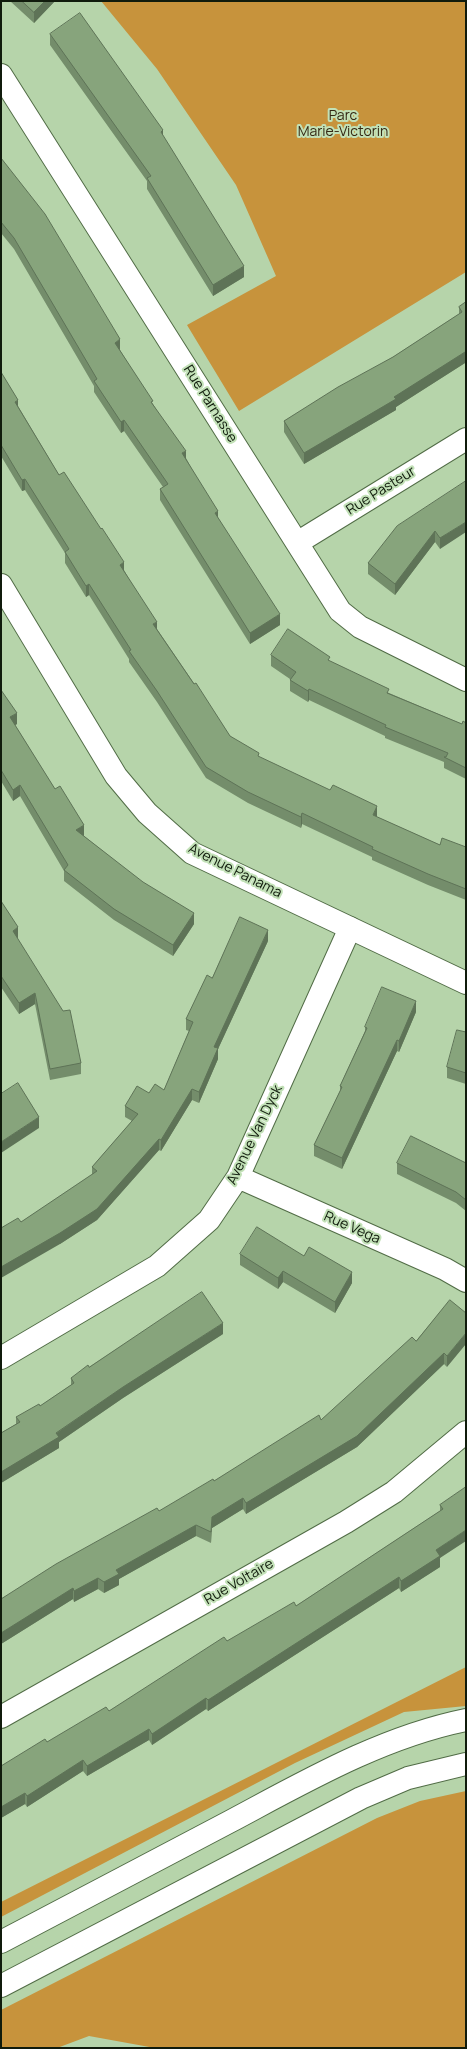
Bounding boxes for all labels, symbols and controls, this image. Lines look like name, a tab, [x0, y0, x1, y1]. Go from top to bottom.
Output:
park label: Parc Marie-Victorin	[298, 108, 388, 140]
street label: Rue Parnasse	[180, 362, 240, 446]
street label: Rue Pasteur	[343, 463, 419, 519]
street label: Avenue Panama	[186, 840, 284, 902]
street label: Avenue Van Dyck	[224, 1082, 286, 1188]
street label: Rue Vega	[321, 1208, 383, 1248]
street label: Rue Voltaire	[201, 1555, 277, 1609]

